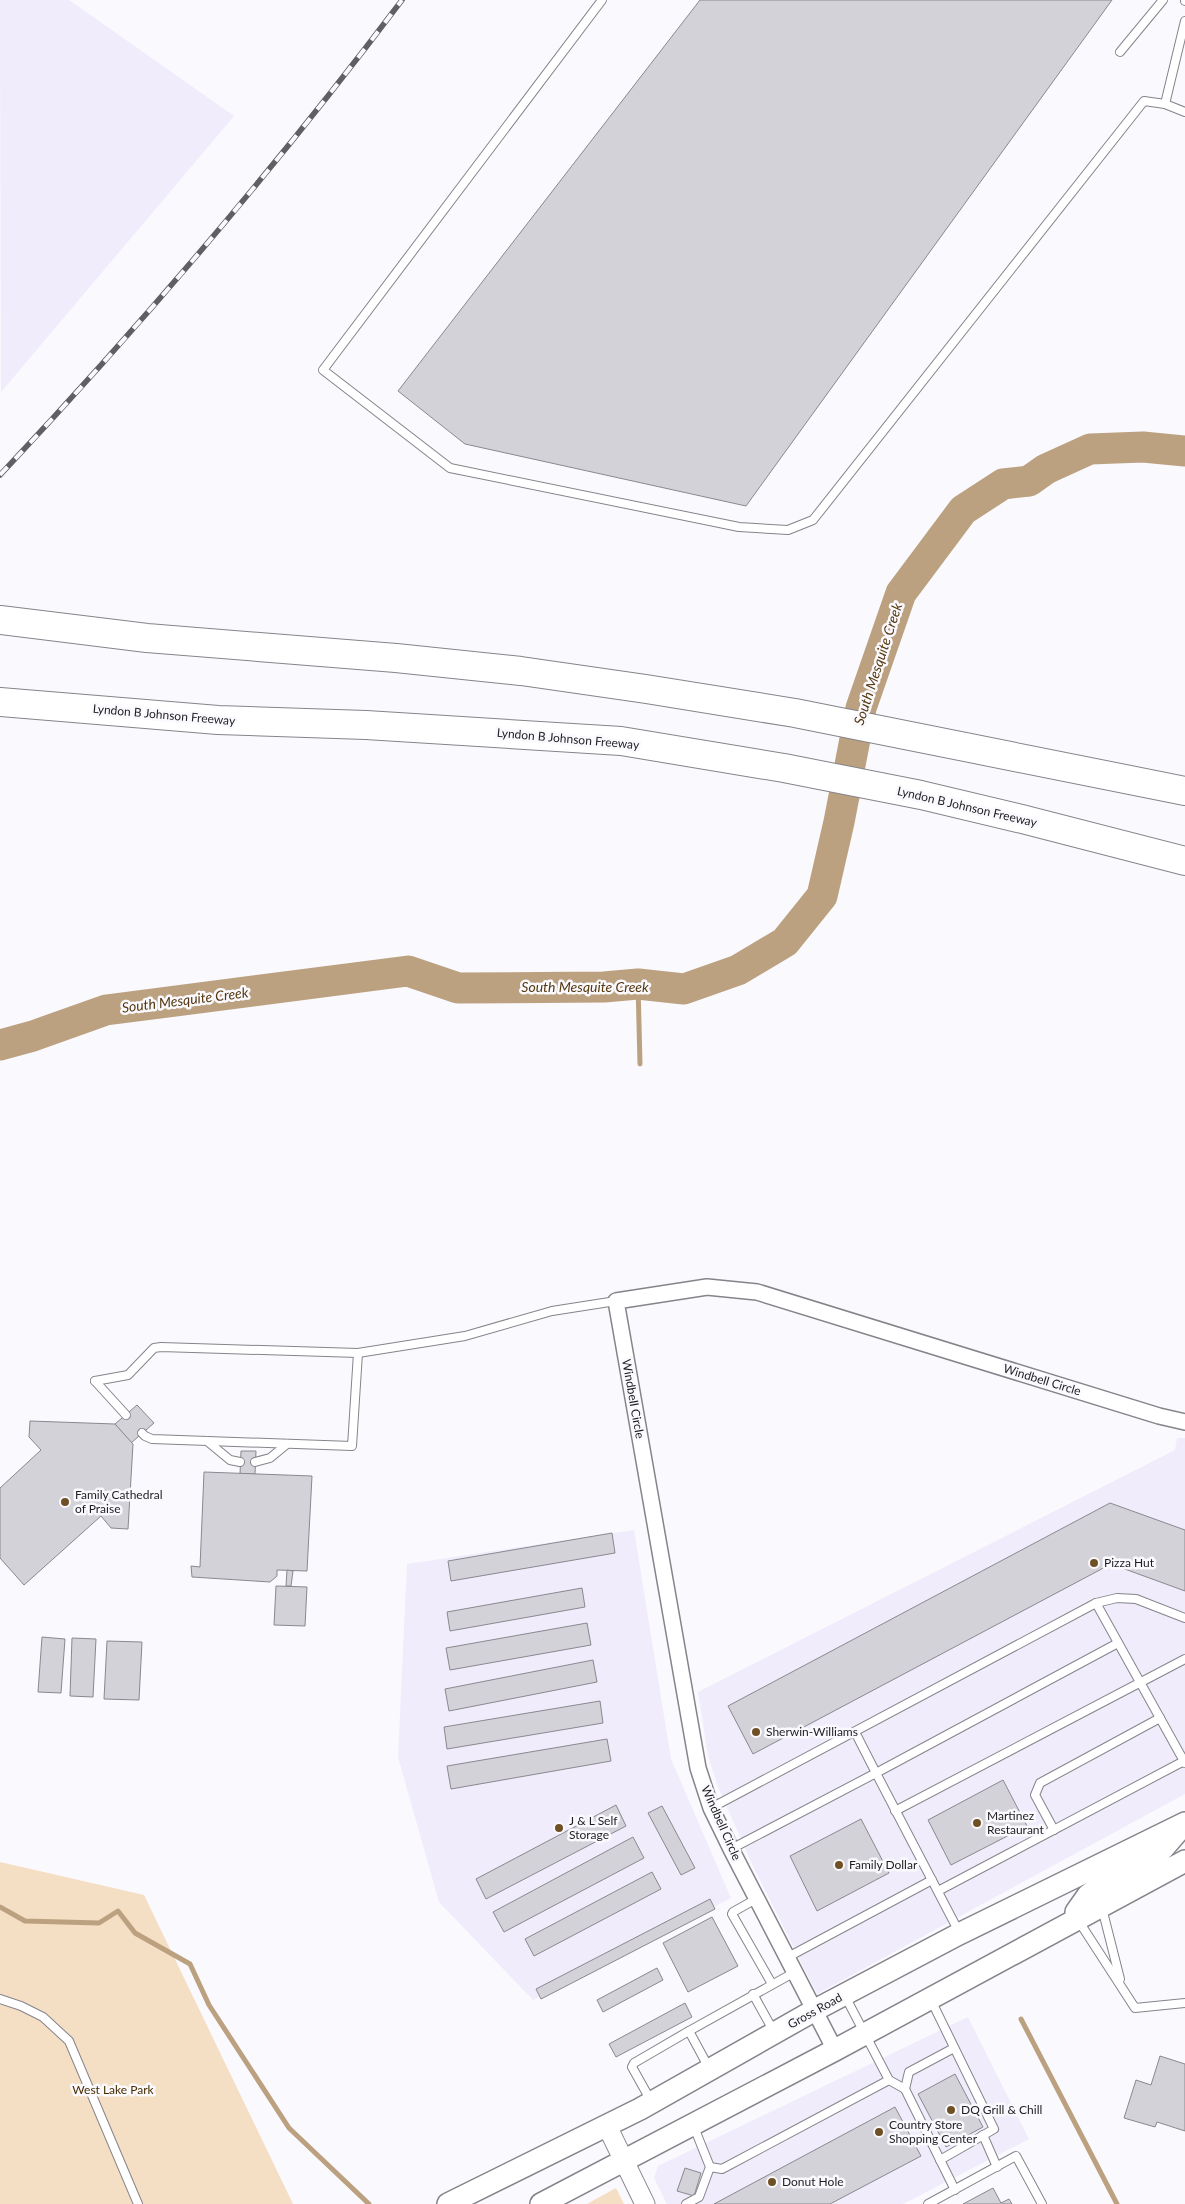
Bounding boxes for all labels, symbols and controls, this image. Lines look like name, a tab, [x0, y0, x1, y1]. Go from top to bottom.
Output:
water label: South Mesquite Creek	[850, 600, 905, 727]
street label: Lyndon B Johnson Freeway	[92, 701, 237, 728]
street label: Lyndon B Johnson Freeway	[496, 725, 641, 752]
street label: Lyndon B Johnson Freeway	[896, 783, 1039, 830]
water label: South Mesquite Creek	[521, 978, 649, 995]
water label: South Mesquite Creek	[121, 983, 250, 1016]
street label: Windbell Circle	[619, 1358, 648, 1440]
street label: Windbell Circle	[1002, 1361, 1083, 1398]
place label: Family Cathedral of Praise	[75, 1487, 162, 1516]
marker: Family Cathedral of Praise	[59, 1496, 71, 1508]
place label: Pizza Hut	[1104, 1555, 1155, 1570]
marker: Pizza Hut	[1088, 1557, 1100, 1569]
place label: Sherwin-Williams	[766, 1724, 858, 1739]
marker: Sherwin-Williams	[750, 1726, 762, 1738]
street label: Windbell Circle	[698, 1783, 745, 1863]
place label: Martinez Restaurant	[987, 1808, 1044, 1837]
place label: J & L Self Storage	[569, 1813, 618, 1842]
marker: Martinez Restaurant	[971, 1817, 983, 1829]
marker: J & L Self Storage	[553, 1822, 565, 1834]
place label: Family Dollar	[849, 1857, 918, 1872]
marker: Family Dollar	[833, 1859, 845, 1871]
street label: Gross Road	[785, 1990, 844, 2032]
park label: West Lake Park	[72, 2082, 155, 2097]
place label: DQ Grill & Chill	[961, 2102, 1042, 2117]
marker: DQ Grill & Chill	[945, 2104, 957, 2116]
place label: Country Store Shopping Center	[889, 2117, 978, 2146]
marker: Country Store Shopping Center	[873, 2126, 885, 2138]
place label: Donut Hole	[782, 2174, 844, 2189]
marker: Donut Hole	[766, 2176, 778, 2188]

